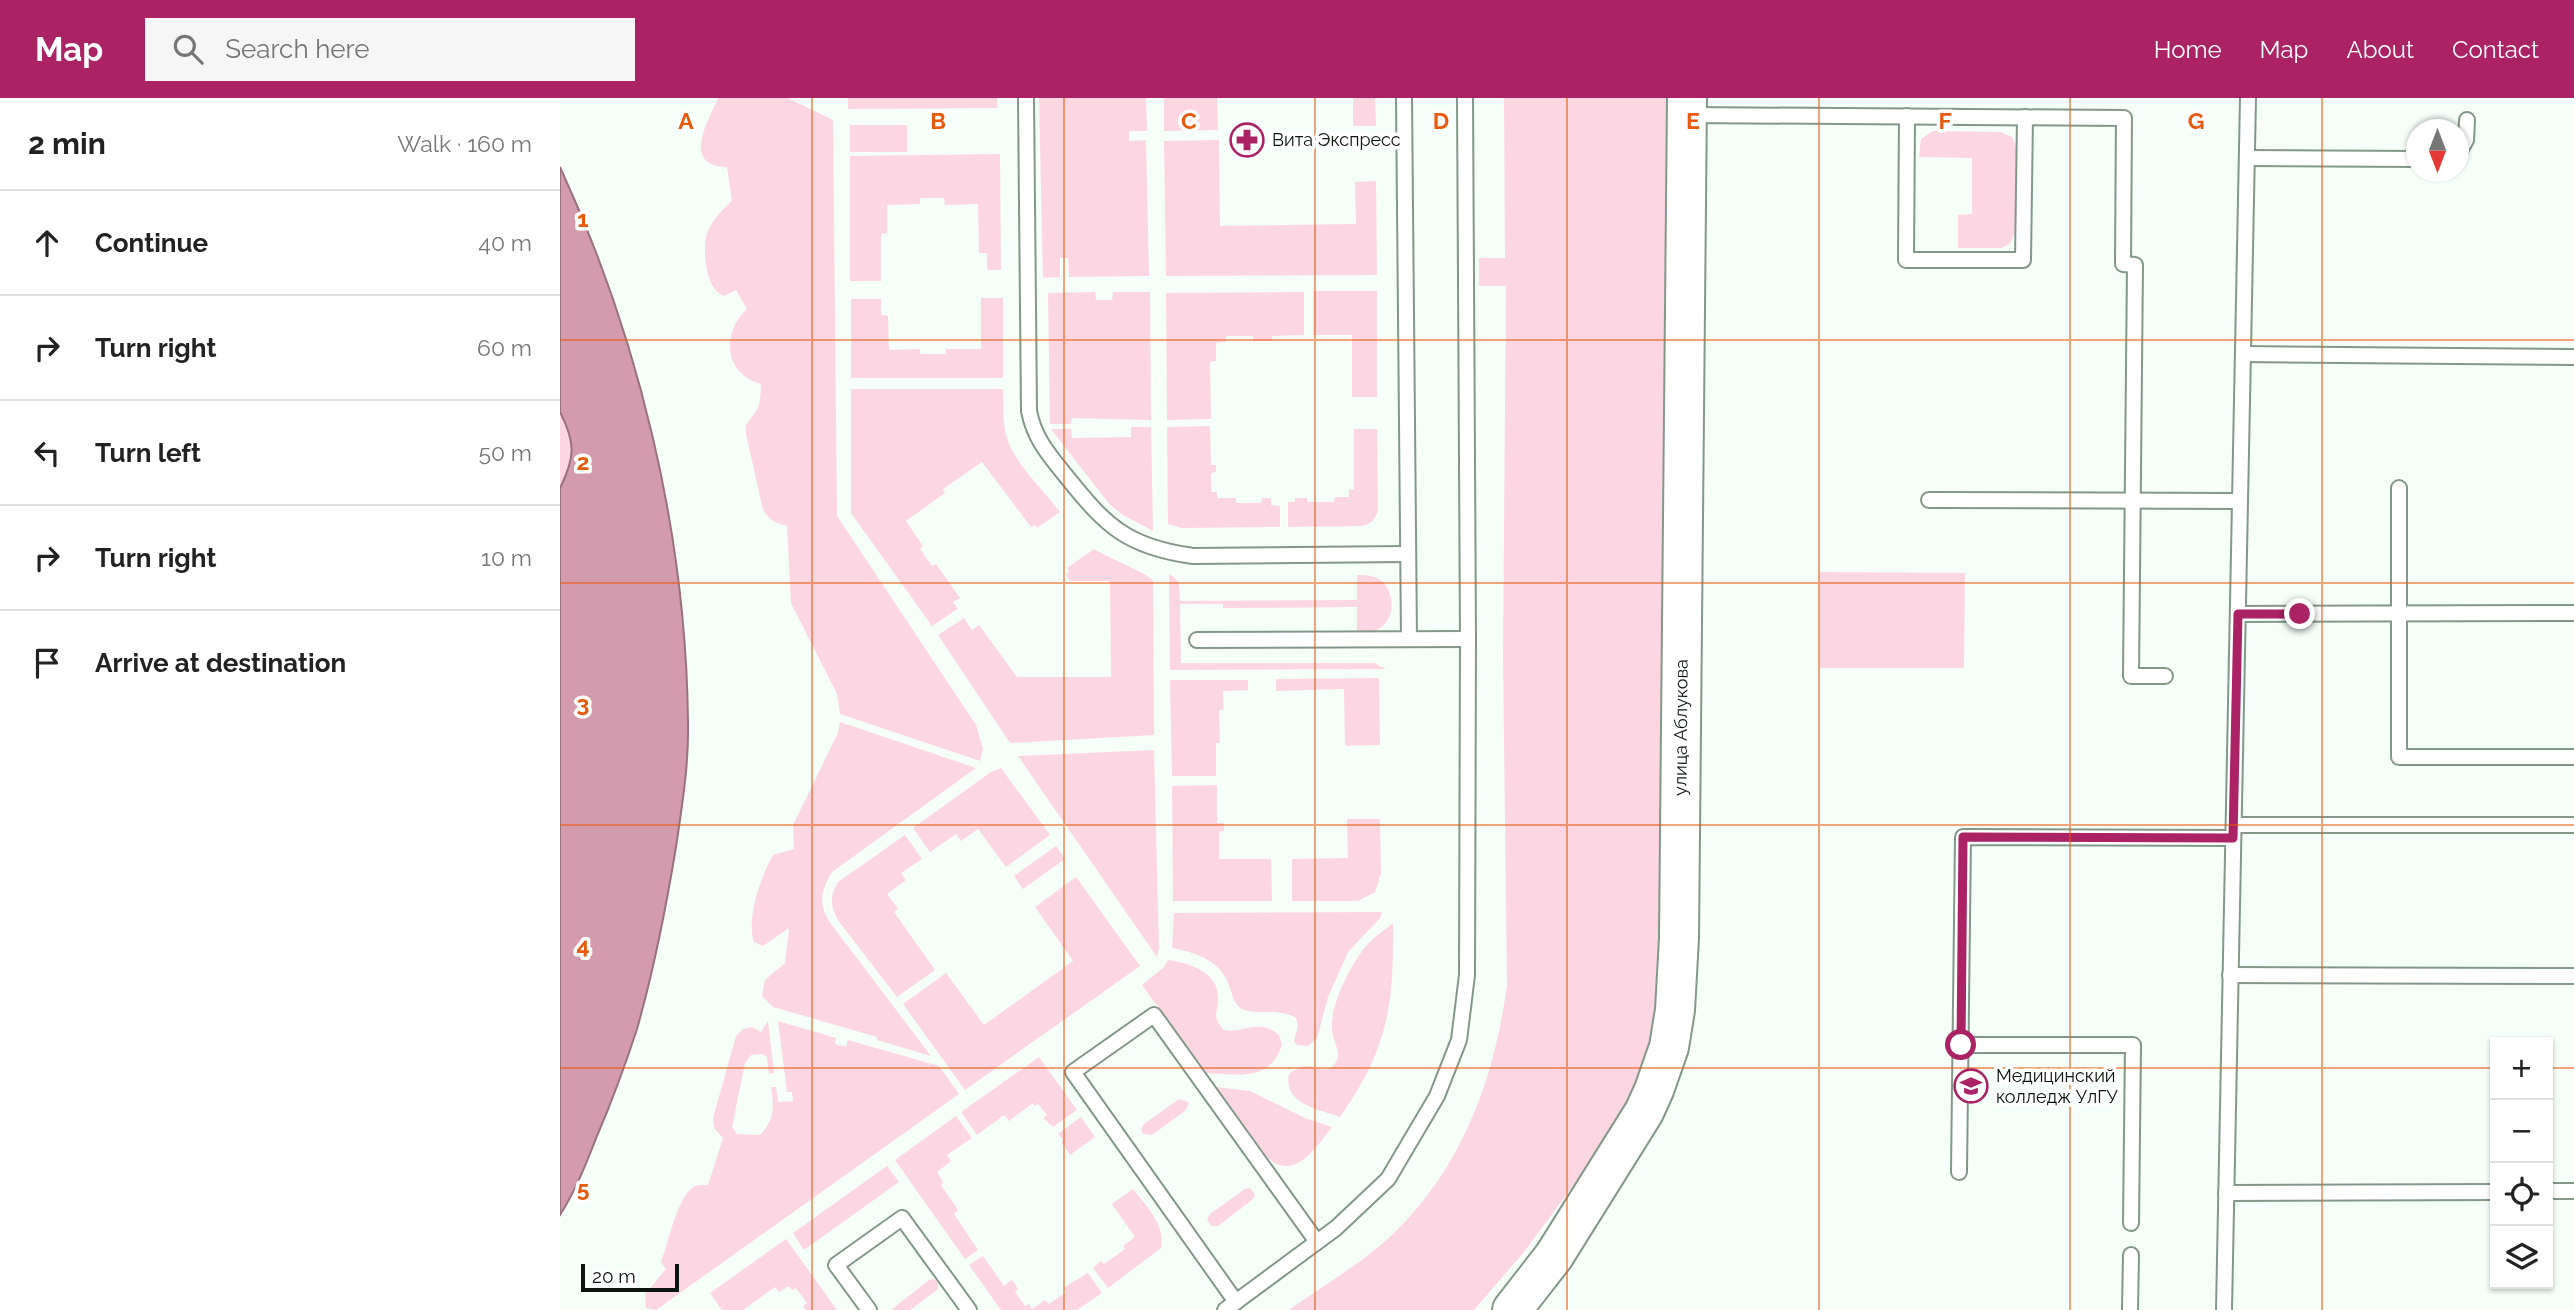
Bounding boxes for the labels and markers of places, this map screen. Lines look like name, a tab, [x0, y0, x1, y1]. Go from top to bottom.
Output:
pharmacy icon: Вита Экспресс	[1228, 121, 1266, 159]
place label: Вита Экспресс	[1272, 129, 1401, 150]
place label: Медицинский колледж УлГУ	[1996, 1065, 2118, 1107]
school or university icon: Медицинский колледж УлГУ	[1952, 1067, 1990, 1105]

